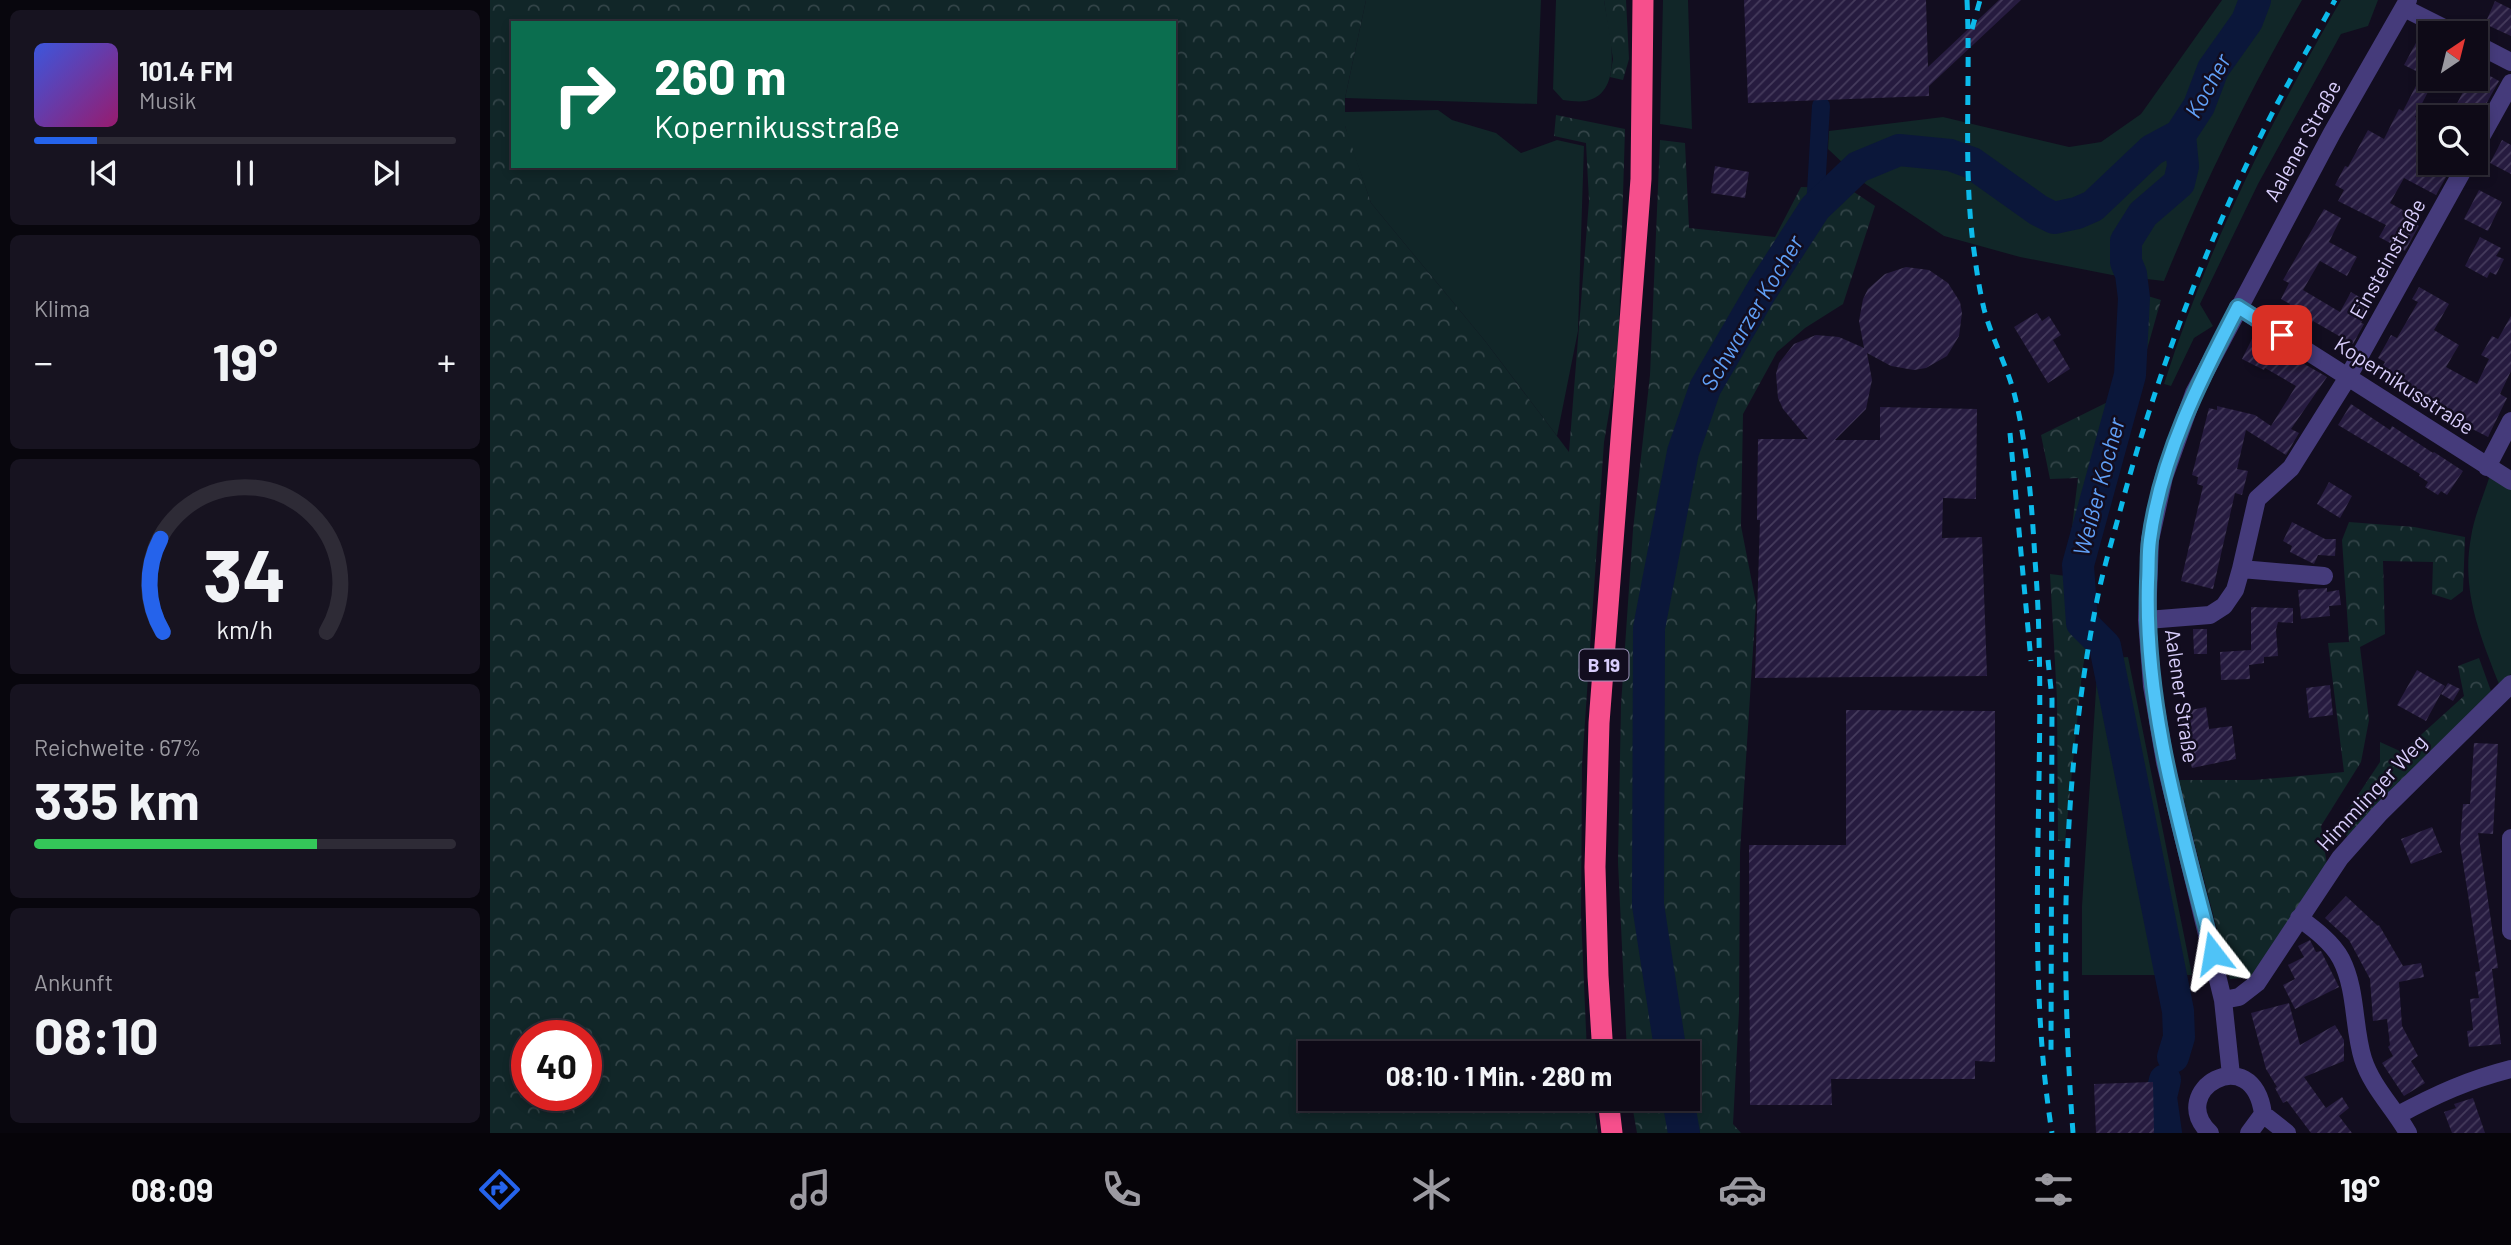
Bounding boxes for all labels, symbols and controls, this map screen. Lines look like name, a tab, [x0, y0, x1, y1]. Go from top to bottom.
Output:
north arrow	[2418, 21, 2488, 91]
map controls	[2418, 21, 2488, 175]
text: 260 m	[654, 46, 786, 105]
water label: Kocher	[2178, 48, 2236, 122]
icon: right	[539, 49, 630, 140]
text: 101.4 FM	[139, 55, 233, 86]
street label: Aalener Straße	[2258, 75, 2345, 205]
text: Musik	[139, 86, 196, 114]
button: search	[2418, 105, 2488, 175]
text: Kopernikusstraße	[654, 106, 900, 144]
icon: previous	[85, 154, 123, 192]
icon: pause	[226, 154, 264, 192]
icon: next	[367, 154, 405, 192]
street label: Einsteinstraße	[2343, 194, 2430, 323]
water label: Schwarzer Kocher	[1694, 229, 1809, 395]
text: Klima	[34, 294, 90, 322]
pin	[2252, 305, 2312, 365]
icon: arrive	[2263, 316, 2301, 354]
text: 19°	[212, 329, 278, 391]
street label: Kopernikusstraße	[2330, 330, 2479, 439]
text: −	[34, 338, 53, 384]
text: +	[437, 338, 456, 384]
water label: Weißer Kocher	[2066, 414, 2130, 559]
text: 34	[203, 530, 287, 618]
text: km/h	[217, 614, 273, 644]
street label: Aalener Straße	[2161, 627, 2204, 764]
road number: B 19	[1580, 650, 1628, 680]
street label: Himmlinger Weg	[2311, 729, 2431, 855]
text: Reichweite · 67%	[34, 733, 201, 761]
text: 335 km	[34, 768, 200, 830]
position arrow	[2176, 916, 2250, 990]
text: Ankunft	[34, 968, 113, 996]
text: 08:10	[34, 1003, 159, 1065]
speed limit sign: 40	[511, 1020, 602, 1111]
text: 08:10 · 1 Min. · 280 m	[1386, 1060, 1612, 1091]
icon: directions	[475, 1165, 524, 1214]
icon: music	[786, 1165, 835, 1214]
icon: phone	[1097, 1165, 1146, 1214]
icon: climate	[1407, 1165, 1456, 1214]
icon: car	[1718, 1165, 1767, 1214]
icon: filters	[2029, 1165, 2078, 1214]
text: 08:09	[131, 1170, 213, 1208]
text: 19°	[2340, 1170, 2380, 1208]

